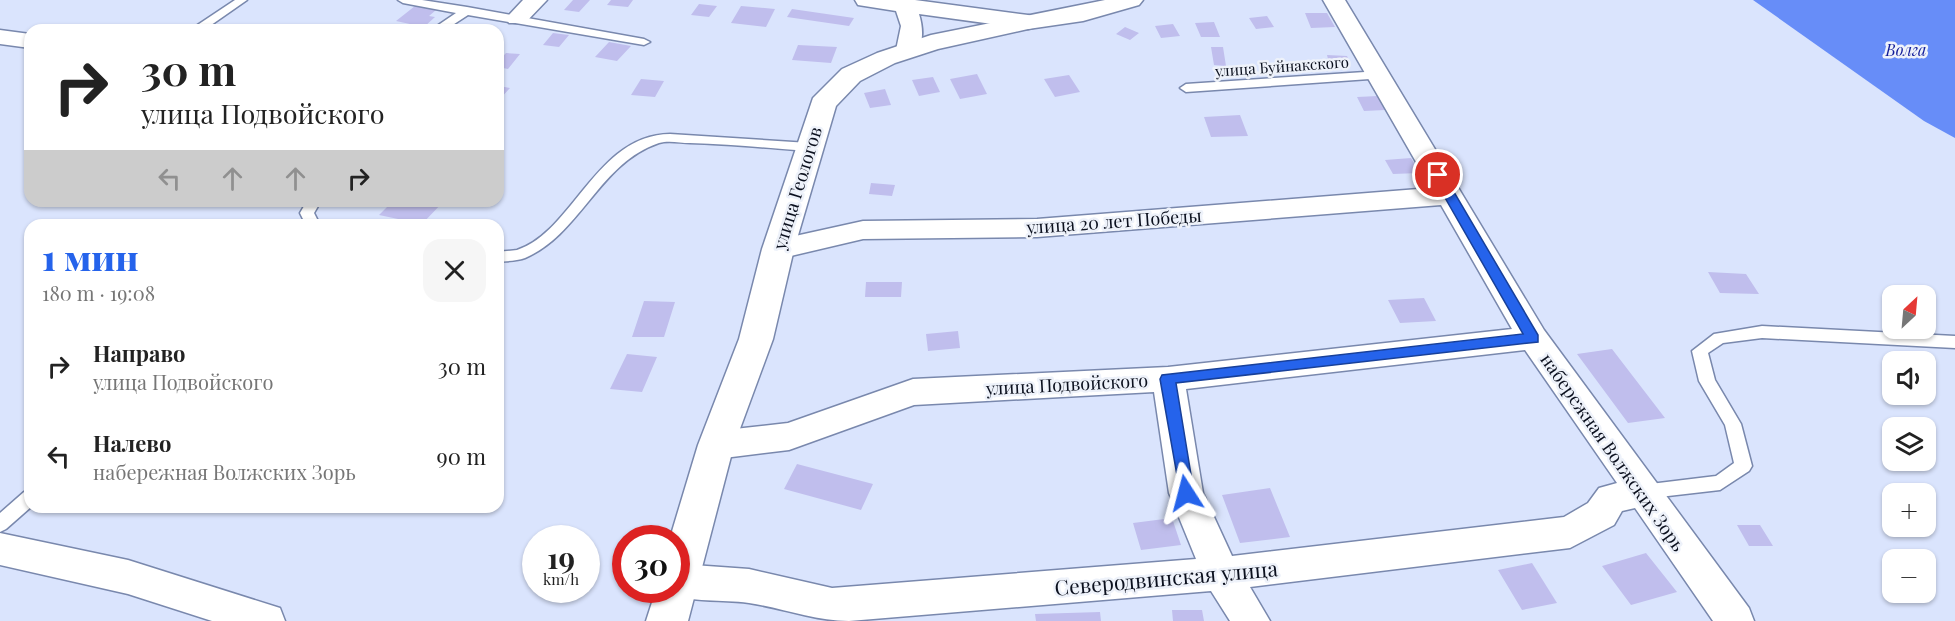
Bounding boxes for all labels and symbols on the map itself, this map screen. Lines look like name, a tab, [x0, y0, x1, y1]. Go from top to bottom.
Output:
water label: Волга	[1885, 39, 1926, 60]
street label: улица Буйнакского	[1213, 51, 1350, 81]
street label: улица Геологов	[767, 123, 827, 253]
pin	[1412, 149, 1463, 200]
street label: улица 20 лет Победы	[1025, 203, 1203, 239]
north arrow	[1882, 285, 1936, 339]
street label: набережная Волжских Зорь	[1535, 348, 1691, 556]
street label: улица Подвойского	[984, 368, 1149, 400]
position arrow	[1154, 461, 1218, 525]
speed limit sign: 30	[612, 525, 690, 603]
street label: Северодвинская улица	[1053, 553, 1279, 601]

